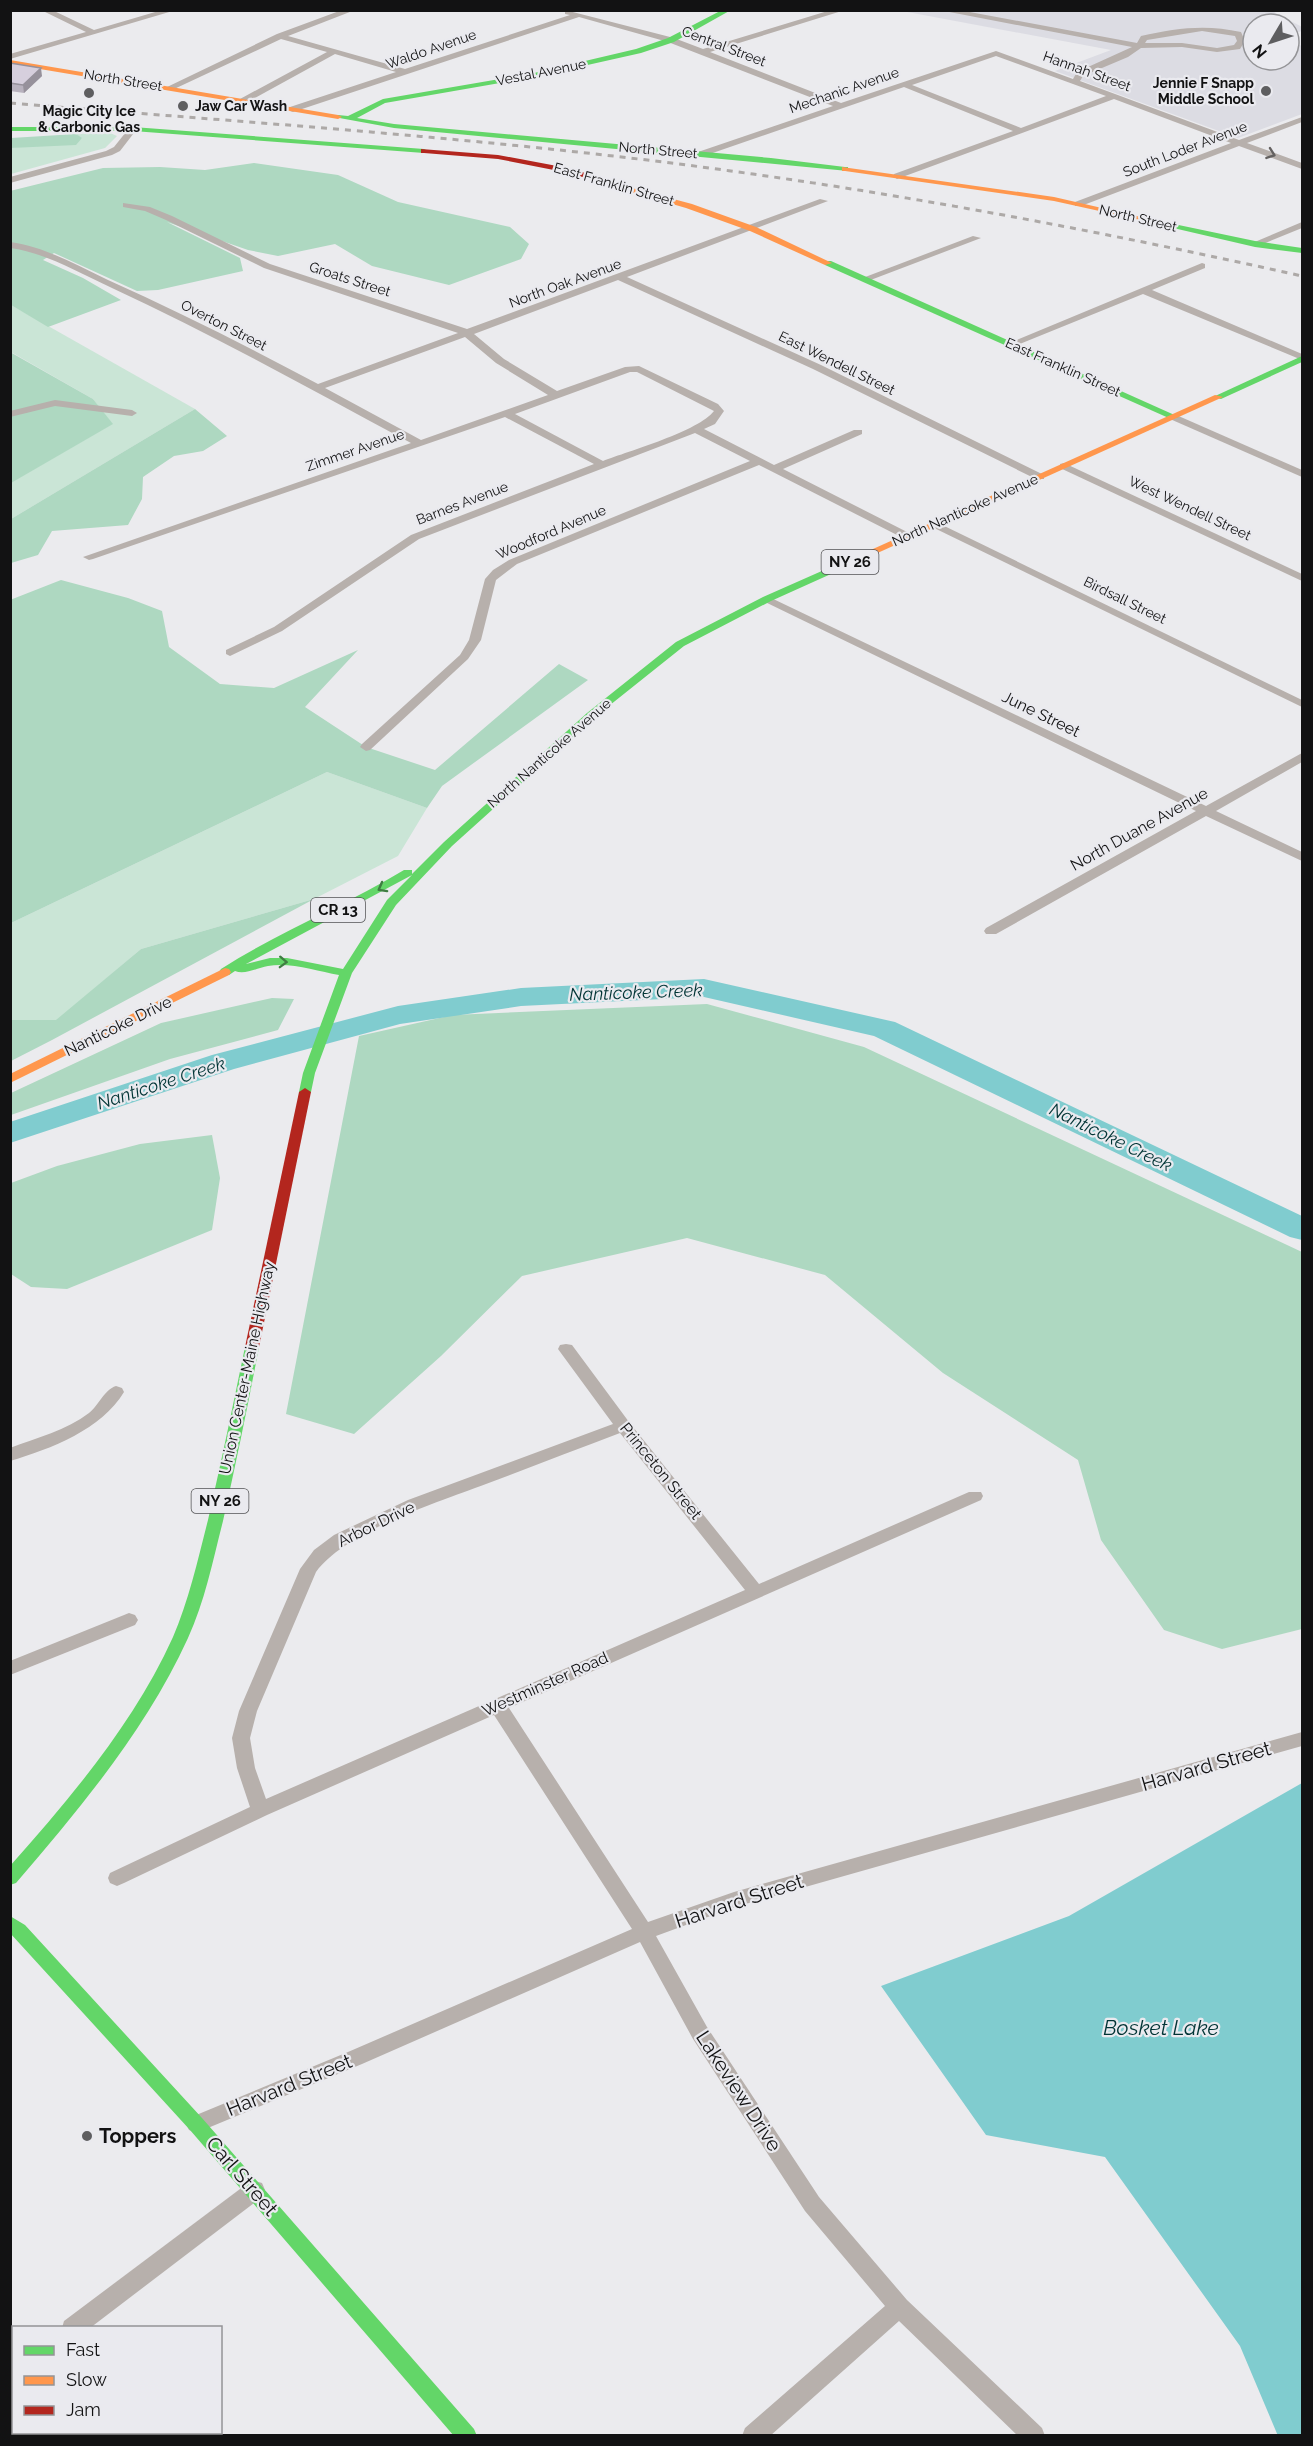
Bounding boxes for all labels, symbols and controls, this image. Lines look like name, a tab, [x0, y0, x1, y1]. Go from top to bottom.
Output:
north arrow	[1241, 12, 1301, 72]
street label: Central Street	[680, 23, 769, 70]
street label: Waldo Avenue	[384, 26, 478, 72]
text: N	[1249, 40, 1271, 62]
street label: Hannah Street	[1041, 48, 1133, 94]
street label: Vestal Avenue	[495, 55, 587, 89]
street label: Mechanic Avenue	[787, 64, 901, 116]
street label: North Street	[83, 66, 164, 94]
place label: Jennie F Snapp Middle School	[1153, 75, 1255, 107]
marker: Jennie F Snapp Middle School	[1259, 84, 1273, 98]
marker: Magic City Ice & Carbonic Gas	[82, 86, 96, 100]
place label: Jaw Car Wash	[195, 98, 287, 114]
marker: Jaw Car Wash	[176, 99, 190, 113]
place label: Magic City Ice & Carbonic Gas	[38, 103, 140, 135]
street label: South Loder Avenue	[1121, 118, 1249, 180]
street label: North Street	[618, 139, 698, 161]
one-way arrow	[1265, 147, 1276, 159]
street label: East Franklin Street	[552, 159, 676, 209]
street label: North Street	[1098, 201, 1179, 235]
street label: North Oak Avenue	[507, 255, 623, 311]
street label: Groats Street	[307, 258, 393, 300]
street label: Overton Street	[178, 296, 270, 354]
street label: East Wendell Street	[776, 328, 898, 398]
street label: East Franklin Street	[1003, 334, 1123, 400]
street label: Zimmer Avenue	[304, 426, 406, 474]
street label: North Nanticoke Avenue	[890, 471, 1040, 549]
street label: West Wendell Street	[1126, 473, 1254, 543]
street label: Barnes Avenue	[414, 478, 510, 528]
street label: Woodford Avenue	[494, 502, 608, 562]
road number: NY 26	[822, 550, 878, 574]
street label: Birdsall Street	[1081, 573, 1169, 627]
street label: June Street	[999, 687, 1084, 741]
street label: North Nanticoke Avenue	[484, 695, 614, 811]
street label: North Duane Avenue	[1067, 783, 1211, 875]
one-way arrow	[377, 881, 388, 892]
road number: CR 13	[311, 898, 365, 922]
one-way arrow	[278, 956, 287, 969]
water label: Nanticoke Creek	[569, 979, 703, 1005]
street label: Nanticoke Drive	[61, 992, 175, 1060]
water label: Nanticoke Creek	[94, 1052, 228, 1114]
water label: Nanticoke Creek	[1046, 1098, 1176, 1176]
street label: Union Center-Maine Highway	[215, 1260, 279, 1476]
street label: Princeton Street	[616, 1419, 706, 1524]
road number: NY 26	[192, 1489, 248, 1513]
street label: Arbor Drive	[334, 1497, 418, 1551]
street label: Westminster Road	[479, 1648, 611, 1720]
street label: Harvard Street	[1138, 1736, 1274, 1796]
street label: Harvard Street	[672, 1869, 807, 1933]
water label: Bosket Lake	[1103, 2015, 1219, 2040]
street label: Lakeview Drive	[691, 2026, 787, 2156]
street label: Harvard Street	[223, 2049, 356, 2121]
place label: Toppers	[99, 2124, 177, 2148]
marker: Toppers	[80, 2129, 94, 2143]
street label: Carl Street	[201, 2132, 283, 2221]
legend	[12, 2326, 222, 2434]
text: Fast	[66, 2339, 100, 2360]
text: Slow	[66, 2369, 107, 2390]
text: Jam	[66, 2399, 101, 2420]

